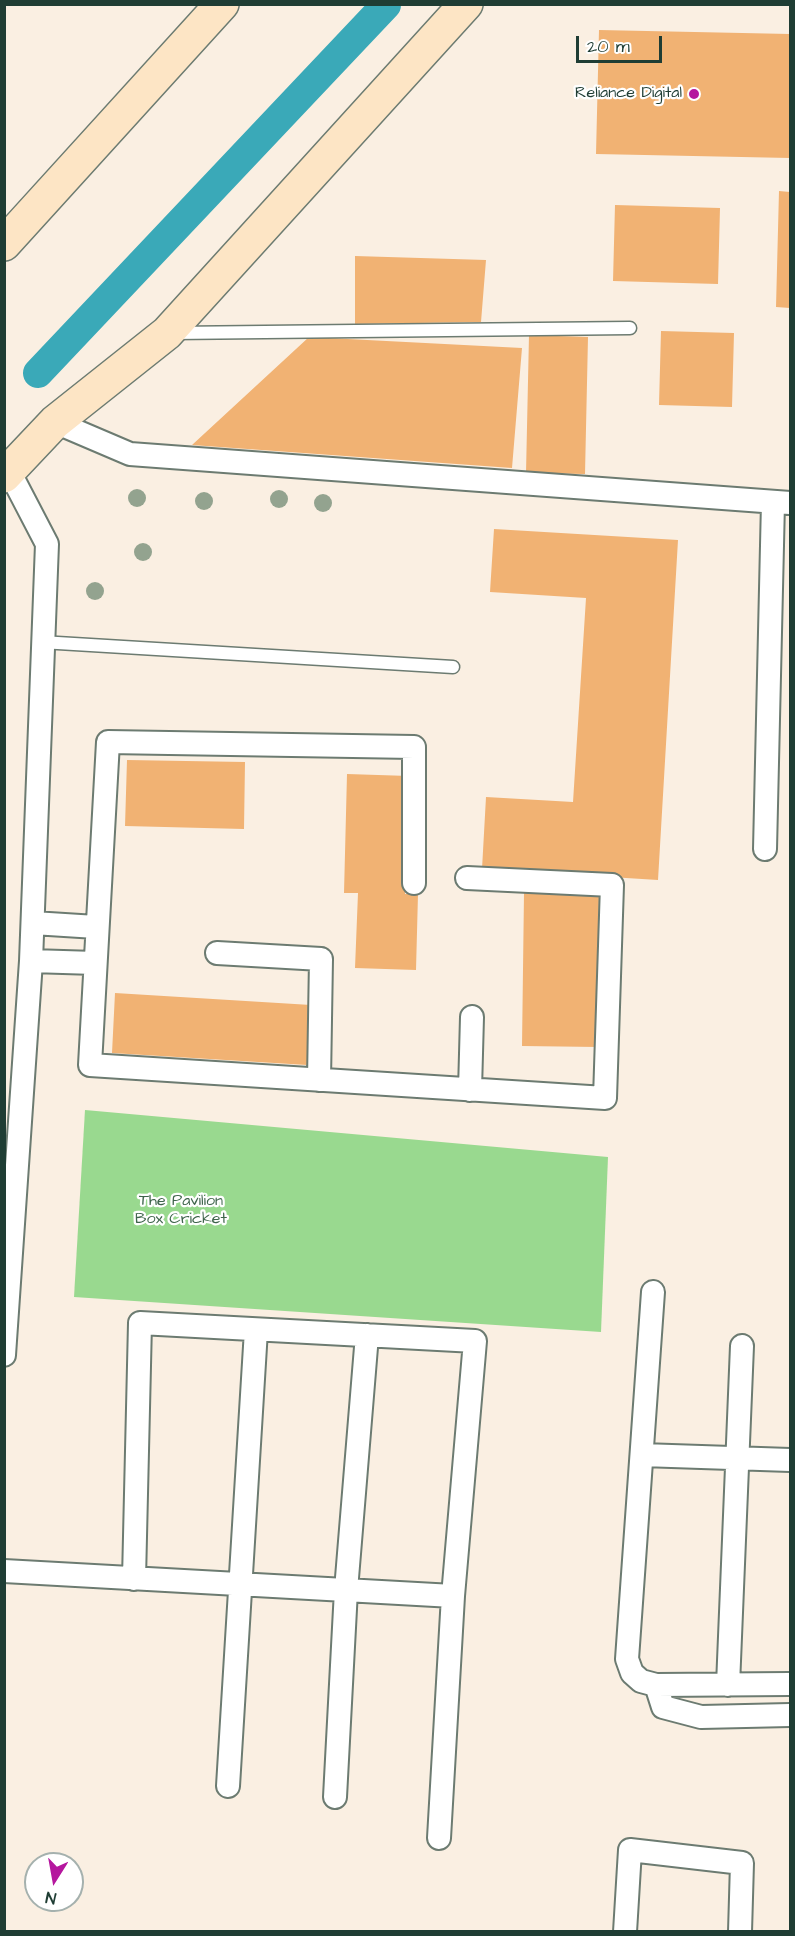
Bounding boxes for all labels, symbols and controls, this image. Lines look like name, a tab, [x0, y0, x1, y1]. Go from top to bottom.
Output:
scale bar	[579, 24, 664, 62]
text: 20 m	[587, 34, 630, 59]
place label: Reliance Digital	[575, 84, 682, 104]
marker: Reliance Digital	[687, 87, 701, 101]
park label: The Pavilion Box Cricket	[135, 1192, 227, 1230]
north arrow	[24, 1852, 84, 1912]
text: N	[44, 1886, 58, 1909]

